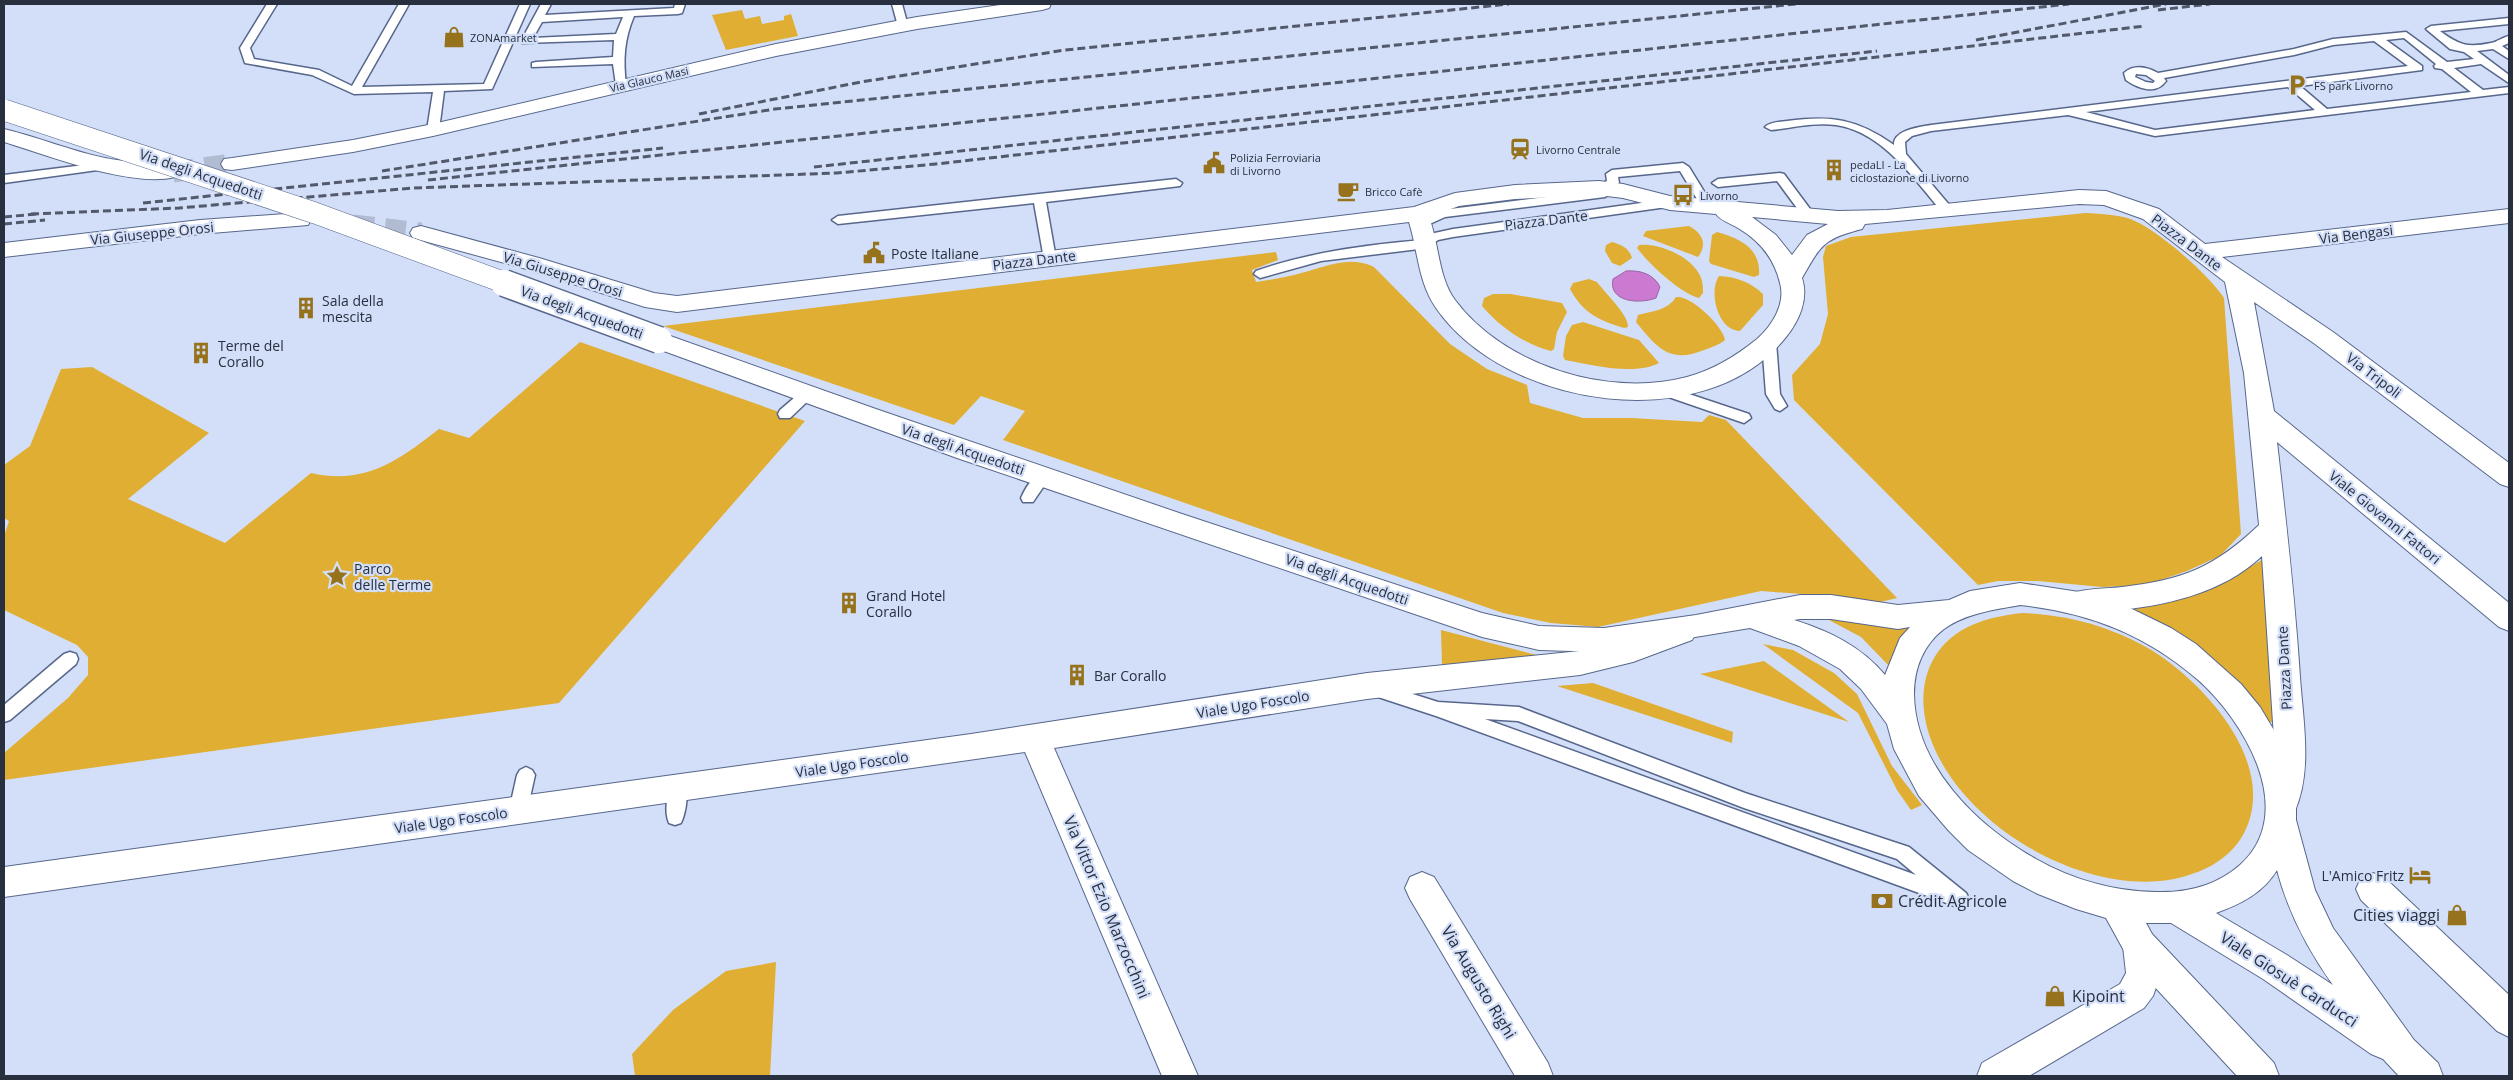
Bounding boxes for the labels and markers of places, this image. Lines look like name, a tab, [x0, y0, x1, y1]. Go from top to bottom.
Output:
shop icon: ZONAmarket	[441, 24, 467, 50]
place label: ZONAmarket	[470, 30, 537, 45]
parking icon: FS park Livorno	[2284, 72, 2310, 98]
place label: FS park Livorno	[2314, 78, 2393, 93]
station icon: Livorno Centrale	[1507, 136, 1533, 162]
place label: Livorno Centrale	[1536, 142, 1621, 157]
public building icon: Polizia Ferroviaria di Livorno	[1201, 150, 1227, 176]
place label: Polizia Ferroviaria di Livorno	[1230, 150, 1321, 178]
building icon: pedaLI - La ciclostazione di Livorno	[1821, 157, 1847, 183]
place label: pedaLI - La ciclostazione di Livorno	[1850, 157, 1970, 185]
cafe icon: Bricco Cafè	[1335, 178, 1361, 204]
bus stop icon: Livorno	[1670, 182, 1696, 208]
place label: Bricco Cafè	[1365, 184, 1422, 199]
place label: Livorno	[1700, 188, 1739, 203]
public building icon: Poste Italiane	[861, 240, 887, 266]
place label: Poste Italiane	[891, 244, 979, 263]
place label: Sala della mescita	[322, 291, 384, 326]
building icon: Sala della mescita	[293, 295, 319, 321]
place label: Terme del Corallo	[218, 336, 284, 371]
building icon: Terme del Corallo	[188, 340, 214, 366]
place label: Parco delle Terme	[354, 559, 431, 594]
place icon: Parco delle Terme	[324, 563, 350, 589]
place label: Grand Hotel Corallo	[866, 586, 946, 621]
building icon: Grand Hotel Corallo	[836, 590, 862, 616]
building icon: Bar Corallo	[1064, 662, 1090, 688]
place label: Bar Corallo	[1094, 666, 1166, 685]
hotel icon: L'Amico Fritz	[2407, 862, 2433, 888]
place label: L'Amico Fritz	[2321, 866, 2404, 885]
bank icon: Crédit Agricole	[1869, 888, 1895, 914]
place label: Crédit Agricole	[1898, 890, 2007, 912]
shop icon: Cities viaggi	[2444, 902, 2470, 928]
place label: Cities viaggi	[2353, 904, 2440, 926]
shop icon: Kipoint	[2042, 983, 2068, 1009]
place label: Kipoint	[2072, 985, 2125, 1007]

